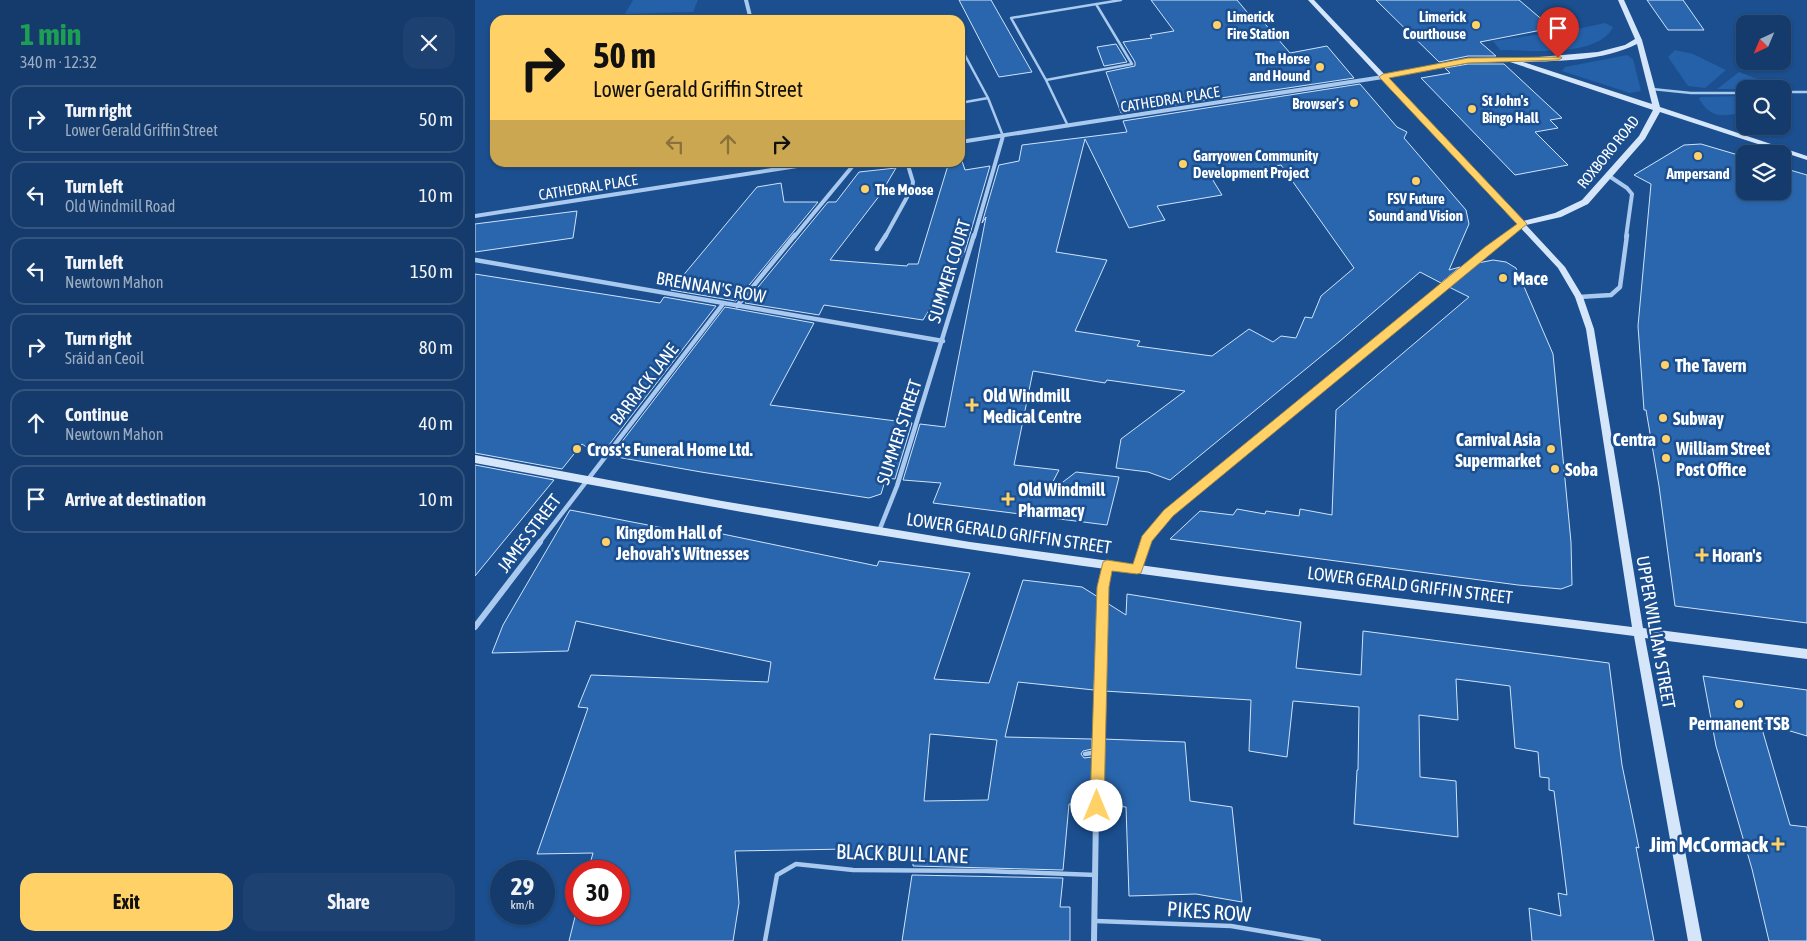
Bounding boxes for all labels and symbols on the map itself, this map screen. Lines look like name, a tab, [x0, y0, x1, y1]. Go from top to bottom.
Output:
pin	[1537, 7, 1579, 58]
place label: Limerick Fire Station	[1227, 8, 1289, 42]
place label: Limerick Courthouse	[1403, 8, 1466, 42]
north arrow	[1736, 15, 1791, 70]
marker: Limerick Fire Station	[1211, 19, 1223, 31]
marker: Limerick Courthouse	[1470, 19, 1482, 31]
place label: The Horse and Hound	[1249, 50, 1310, 84]
marker: The Horse and Hound	[1314, 61, 1326, 73]
street label: CATHEDRAL PLACE	[1119, 83, 1221, 115]
place label: St John's Bingo Hall	[1482, 92, 1540, 126]
place label: Browser's	[1292, 95, 1345, 112]
marker: Browser's	[1348, 97, 1360, 109]
marker: St John's Bingo Hall	[1466, 103, 1478, 115]
street label: ROXBORO ROAD	[1574, 112, 1642, 192]
place label: Garryowen Community Development Project	[1193, 147, 1319, 181]
marker: Ampersand	[1692, 150, 1704, 162]
marker: Garryowen Community Development Project	[1177, 158, 1189, 170]
place label: Ampersand	[1665, 165, 1730, 182]
street label: CATHEDRAL PLACE	[537, 171, 639, 203]
marker: FSV Future Sound and Vision	[1410, 175, 1422, 187]
place label: The Moose	[875, 181, 934, 198]
marker: The Moose	[859, 183, 871, 195]
place label: FSV Future Sound and Vision	[1369, 190, 1463, 224]
street label: SUMMER COURT	[923, 217, 975, 325]
street label: BRENNAN'S ROW	[654, 267, 768, 307]
place label: Mace	[1513, 268, 1548, 289]
marker: Mace	[1497, 272, 1509, 284]
street label: BARRACK LANE	[606, 339, 683, 429]
place label: The Tavern	[1675, 355, 1747, 376]
marker: The Tavern	[1659, 359, 1671, 371]
street label: SUMMER STREET	[872, 377, 926, 487]
place label: Old Windmill Medical Centre	[983, 385, 1082, 427]
marker: Old Windmill Medical Centre	[965, 398, 979, 412]
place label: Subway	[1673, 408, 1725, 429]
marker: Subway	[1657, 412, 1669, 424]
place label: Carnival Asia Supermarket	[1455, 429, 1542, 471]
place label: Centra	[1612, 429, 1656, 450]
marker: Centra	[1660, 433, 1672, 445]
place label: William Street Post Office	[1675, 438, 1771, 480]
place label: Cross's Funeral Home Ltd.	[587, 439, 753, 460]
marker: Cross's Funeral Home Ltd.	[571, 443, 583, 455]
marker: Carnival Asia Supermarket	[1545, 443, 1557, 455]
marker: William Street Post Office	[1660, 452, 1672, 464]
place label: Soba	[1565, 459, 1598, 480]
marker: Soba	[1549, 463, 1561, 475]
place label: Old Windmill Pharmacy	[1018, 479, 1105, 521]
street label: JAMES STREET	[493, 490, 565, 576]
marker: Old Windmill Pharmacy	[1002, 493, 1014, 505]
street label: LOWER GERALD GRIFFIN STREET	[905, 508, 1113, 558]
place label: Kingdom Hall of Jehovah's Witnesses	[615, 522, 750, 564]
marker: Kingdom Hall of Jehovah's Witnesses	[600, 536, 612, 548]
place label: Horan's	[1712, 545, 1763, 566]
marker: Horan's	[1696, 549, 1708, 561]
street label: UPPER WILLIAM STREET	[1632, 554, 1680, 710]
street label: LOWER GERALD GRIFFIN STREET	[1306, 562, 1514, 608]
marker: Permanent TSB	[1733, 698, 1745, 710]
place label: Permanent TSB	[1689, 713, 1790, 734]
position arrow	[1070, 779, 1122, 831]
place label: Jim McCormack	[1648, 832, 1769, 856]
marker: Jim McCormack	[1772, 838, 1784, 850]
street label: BLACK BULL LANE	[836, 839, 969, 867]
speed limit sign: 30	[565, 860, 630, 925]
street label: PIKES ROW	[1166, 896, 1253, 926]

